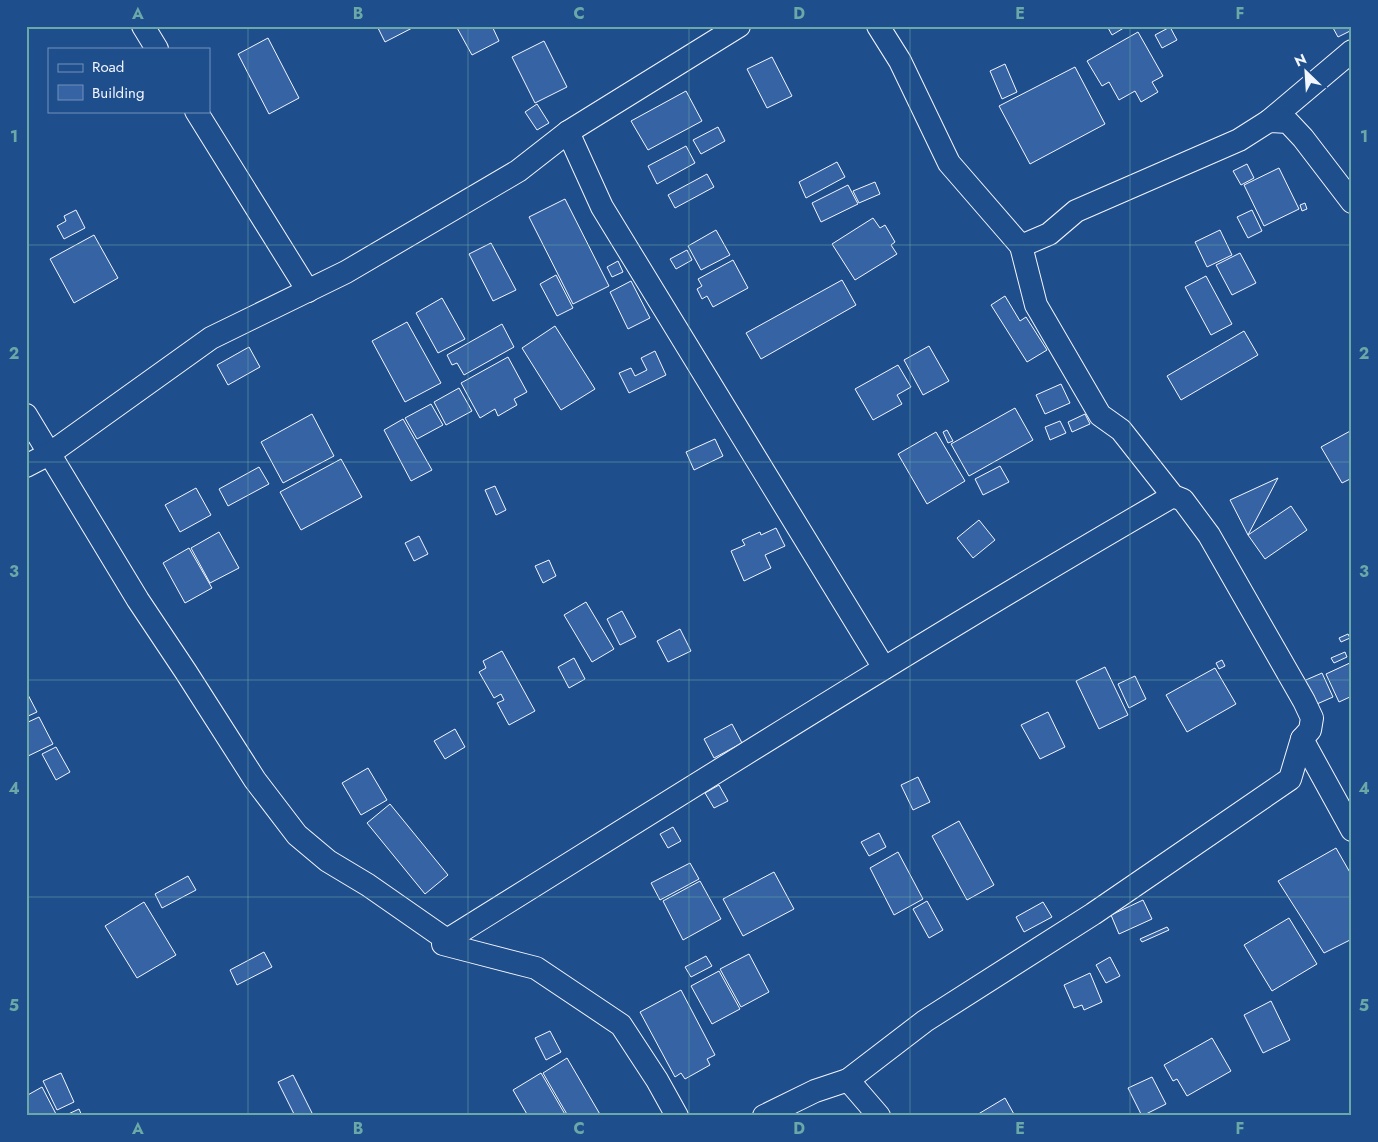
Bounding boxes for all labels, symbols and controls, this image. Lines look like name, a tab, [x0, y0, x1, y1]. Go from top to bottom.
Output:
text: A	[131, 2, 144, 25]
text: B	[353, 2, 363, 25]
text: C	[573, 2, 585, 25]
text: D	[793, 2, 805, 25]
text: E	[1015, 2, 1025, 25]
text: F	[1236, 2, 1244, 25]
legend	[48, 48, 210, 112]
north arrow	[1280, 48, 1330, 98]
text: N	[1291, 49, 1310, 72]
text: Road	[92, 56, 124, 78]
text: Building	[92, 82, 144, 104]
text: 1	[10, 125, 18, 148]
text: 1	[1360, 125, 1368, 148]
text: 2	[9, 342, 19, 365]
text: 2	[1359, 342, 1369, 365]
text: 3	[9, 560, 19, 583]
text: 3	[1359, 560, 1369, 583]
text: 4	[8, 777, 20, 800]
text: 4	[1358, 777, 1370, 800]
text: 5	[9, 994, 19, 1017]
text: 5	[1359, 994, 1369, 1017]
text: A	[131, 1117, 144, 1140]
text: B	[353, 1117, 363, 1140]
text: C	[573, 1117, 585, 1140]
text: D	[793, 1117, 805, 1140]
text: E	[1015, 1117, 1025, 1140]
text: F	[1236, 1117, 1244, 1140]

